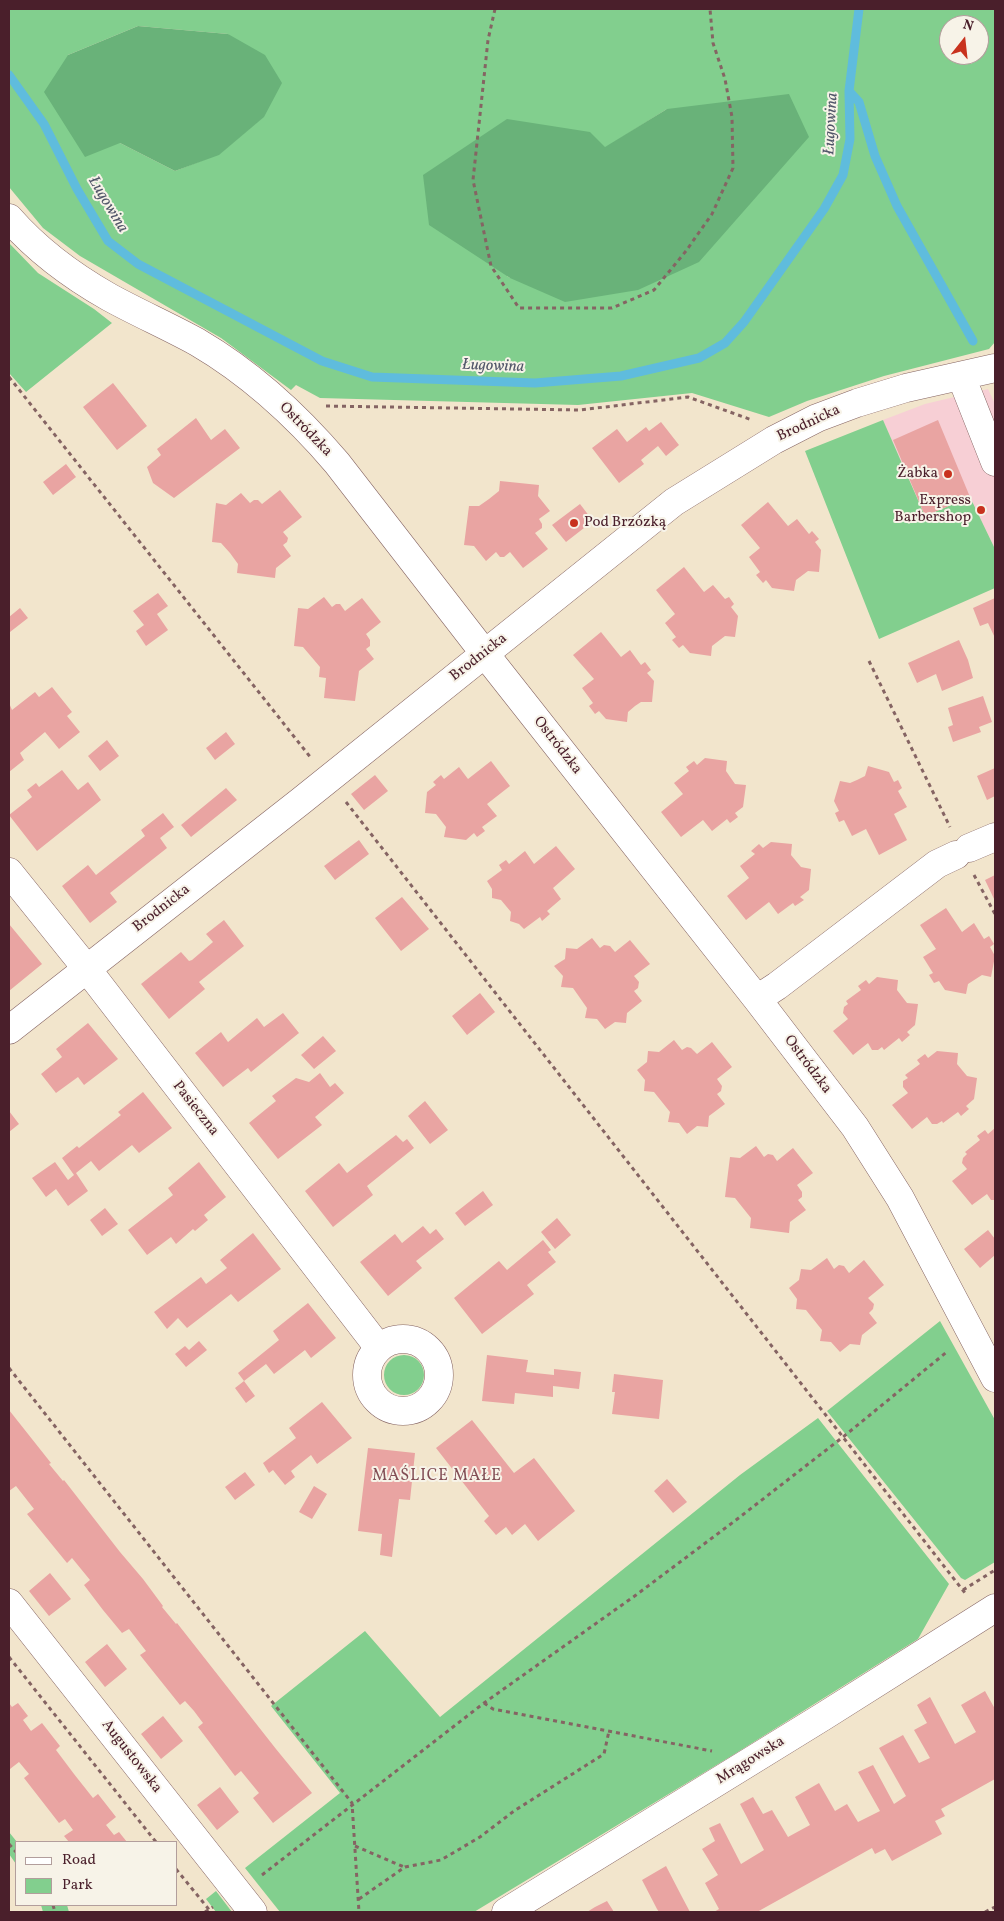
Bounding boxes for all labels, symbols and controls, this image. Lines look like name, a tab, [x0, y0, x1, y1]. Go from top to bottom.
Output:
north arrow	[939, 15, 989, 65]
text: N	[960, 16, 975, 37]
water label: Ługowina	[821, 92, 843, 156]
water label: Ługowina	[83, 173, 131, 237]
water label: Ługowina	[461, 356, 525, 378]
street label: Ostródzka	[275, 399, 335, 461]
street label: Brodnicka	[775, 402, 843, 446]
place label: Żabka	[897, 465, 938, 483]
marker: Żabka	[942, 468, 954, 480]
place label: Express Barbershop	[894, 492, 971, 527]
marker: Express Barbershop	[975, 504, 987, 516]
place label: Pod Brzózką	[584, 514, 666, 532]
marker: Pod Brzózką	[568, 517, 580, 529]
street label: Brodnicka	[447, 630, 511, 686]
street label: Ostródzka	[529, 713, 585, 779]
street label: Brodnicka	[130, 881, 194, 937]
street label: Ostródzka	[779, 1032, 835, 1098]
street label: Pasieczna	[168, 1078, 222, 1140]
district label: MAŚLICE MAŁE	[371, 1467, 503, 1487]
street label: Augustowska	[97, 1717, 165, 1797]
street label: Mrągowska	[714, 1733, 788, 1789]
legend	[15, 1841, 178, 1906]
text: Road	[62, 1850, 96, 1871]
text: Park	[62, 1875, 93, 1896]

